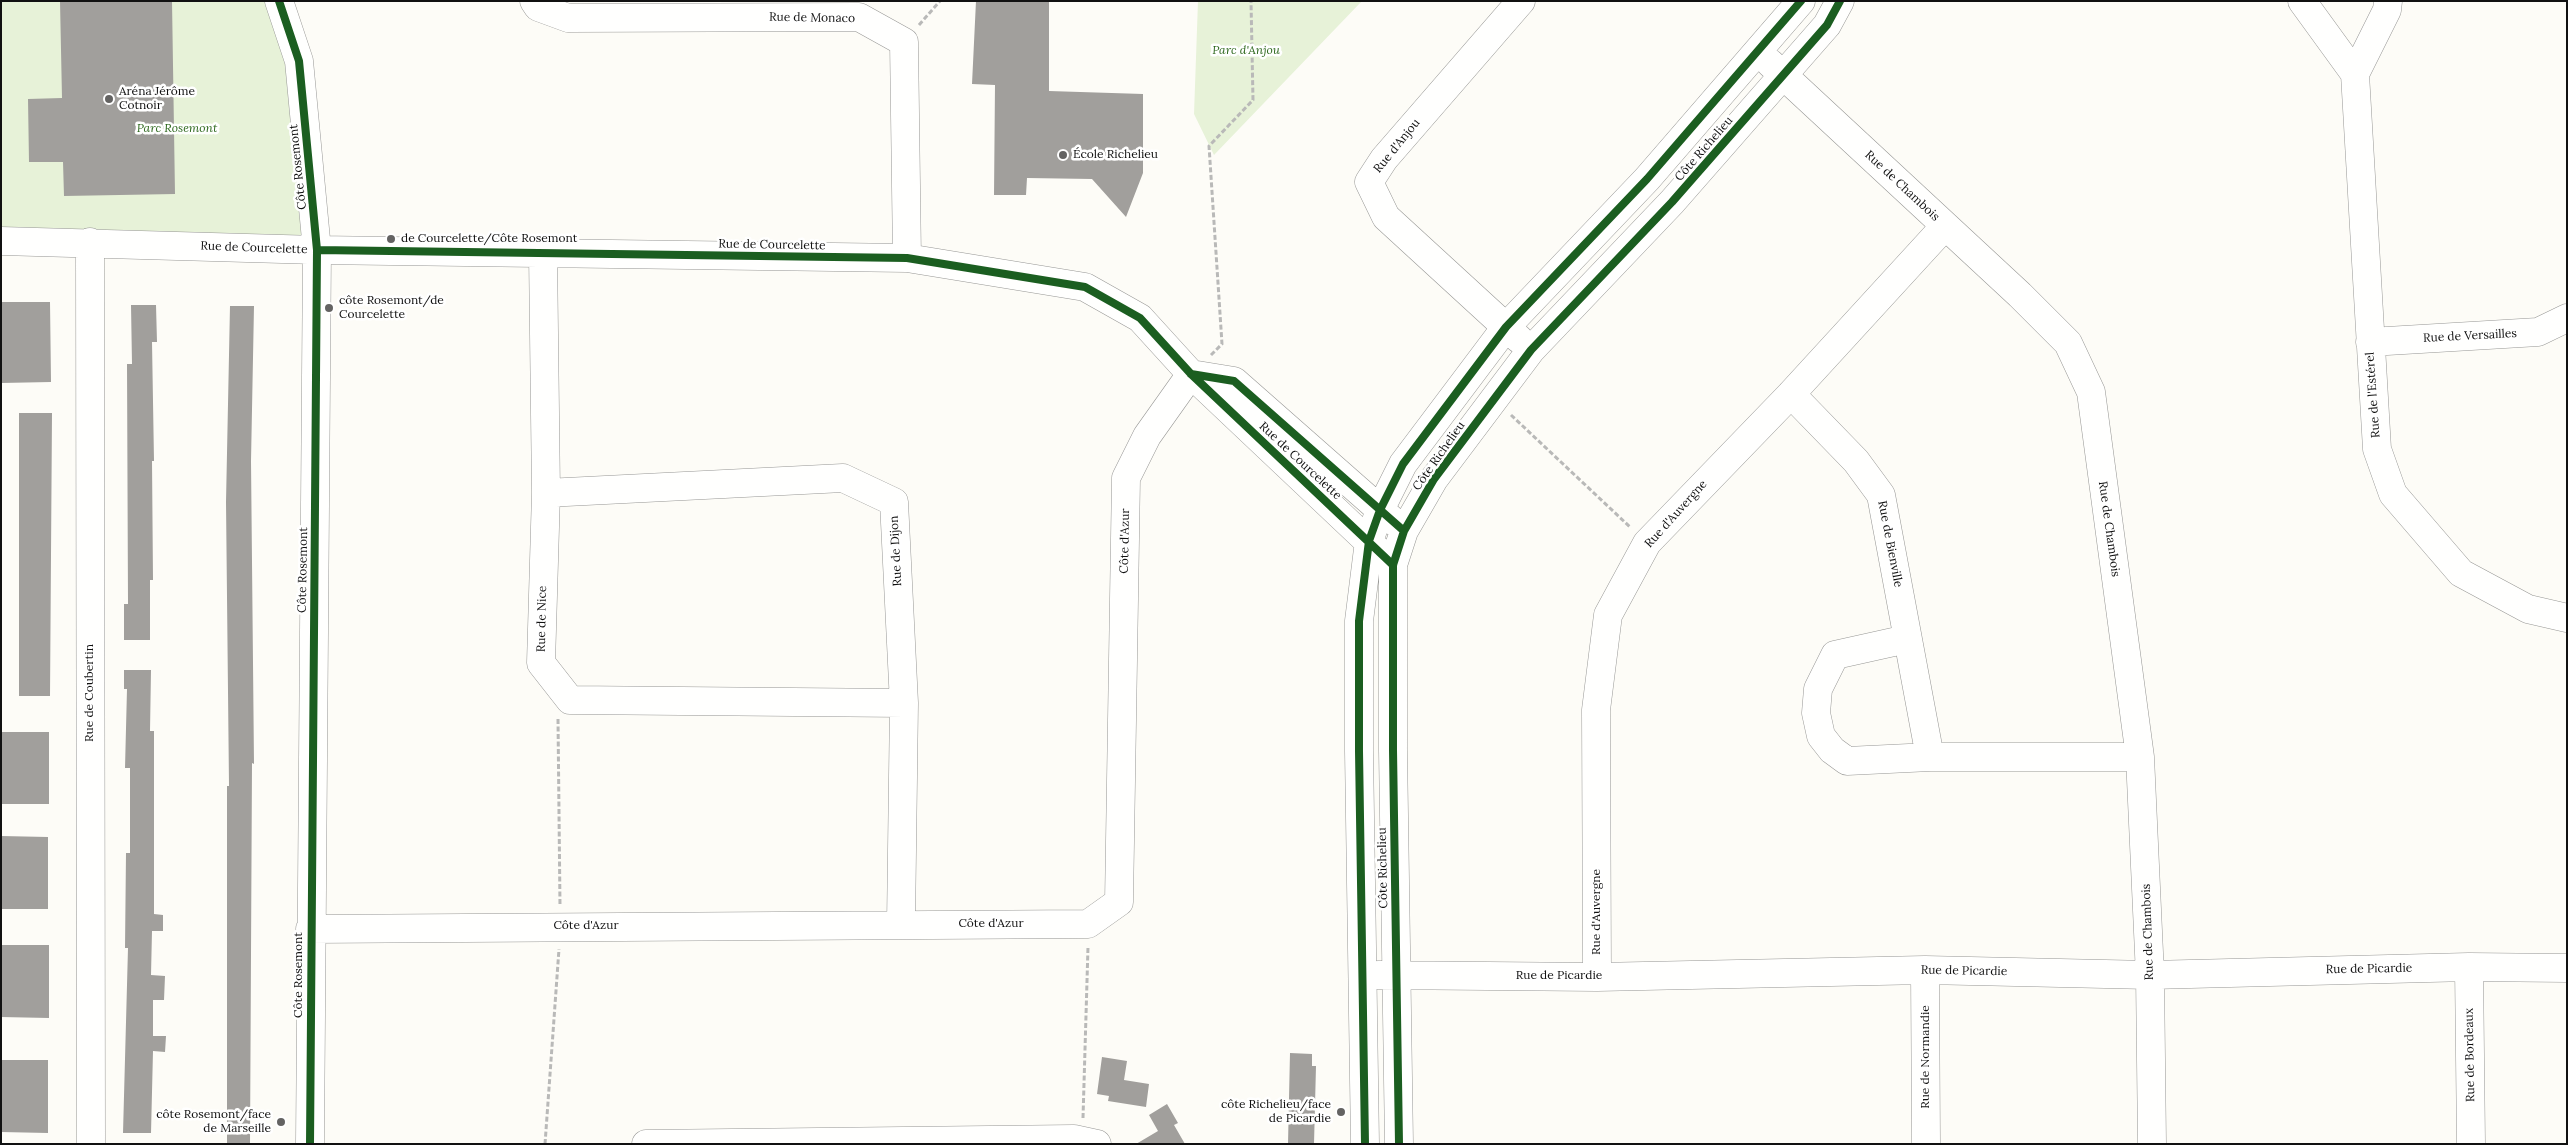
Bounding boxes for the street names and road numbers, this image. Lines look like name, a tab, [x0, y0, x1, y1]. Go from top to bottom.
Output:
street label: Rue de Monaco	[769, 10, 855, 26]
street label: Côte Richelieu	[1672, 114, 1736, 184]
street label: Rue d'Anjou	[1371, 116, 1423, 176]
street label: Côte Rosemont	[286, 124, 310, 210]
street label: Rue de Chambois	[1862, 148, 1942, 224]
street label: Rue de Courcelette	[718, 237, 826, 253]
street label: Rue de Courcelette	[200, 239, 308, 257]
street label: Rue de Versailles	[2423, 326, 2517, 346]
street label: Rue de l'Estérel	[2363, 352, 2383, 438]
street label: Rue de Courcelette	[1256, 419, 1344, 503]
street label: Côte Richelieu	[1410, 419, 1468, 493]
street label: Rue d'Auvergne	[1642, 477, 1710, 551]
street label: Rue de Chambois	[2095, 480, 2123, 578]
street label: Rue de Bienville	[1875, 499, 1905, 589]
street label: Côte d'Azur	[1117, 508, 1133, 574]
street label: Rue de Dijon	[887, 515, 905, 587]
street label: Côte Rosemont	[295, 527, 311, 613]
street label: Rue de Nice	[534, 586, 550, 652]
street label: Rue de Coubertin	[83, 644, 97, 742]
street label: Côte Richelieu	[1375, 827, 1391, 909]
street label: Rue d'Auvergne	[1590, 869, 1604, 955]
street label: Rue de Chambois	[2139, 883, 2157, 981]
street label: Côte d'Azur	[958, 917, 1024, 931]
street label: Côte d'Azur	[553, 919, 619, 933]
street label: Côte Rosemont	[292, 932, 306, 1018]
street label: Rue de Picardie	[2326, 961, 2412, 977]
street label: Rue de Picardie	[1921, 963, 2007, 979]
street label: Rue de Picardie	[1516, 969, 1602, 983]
street label: Rue de Normandie	[1919, 1005, 1933, 1109]
street label: Rue de Bordeaux	[2462, 1008, 2478, 1102]

